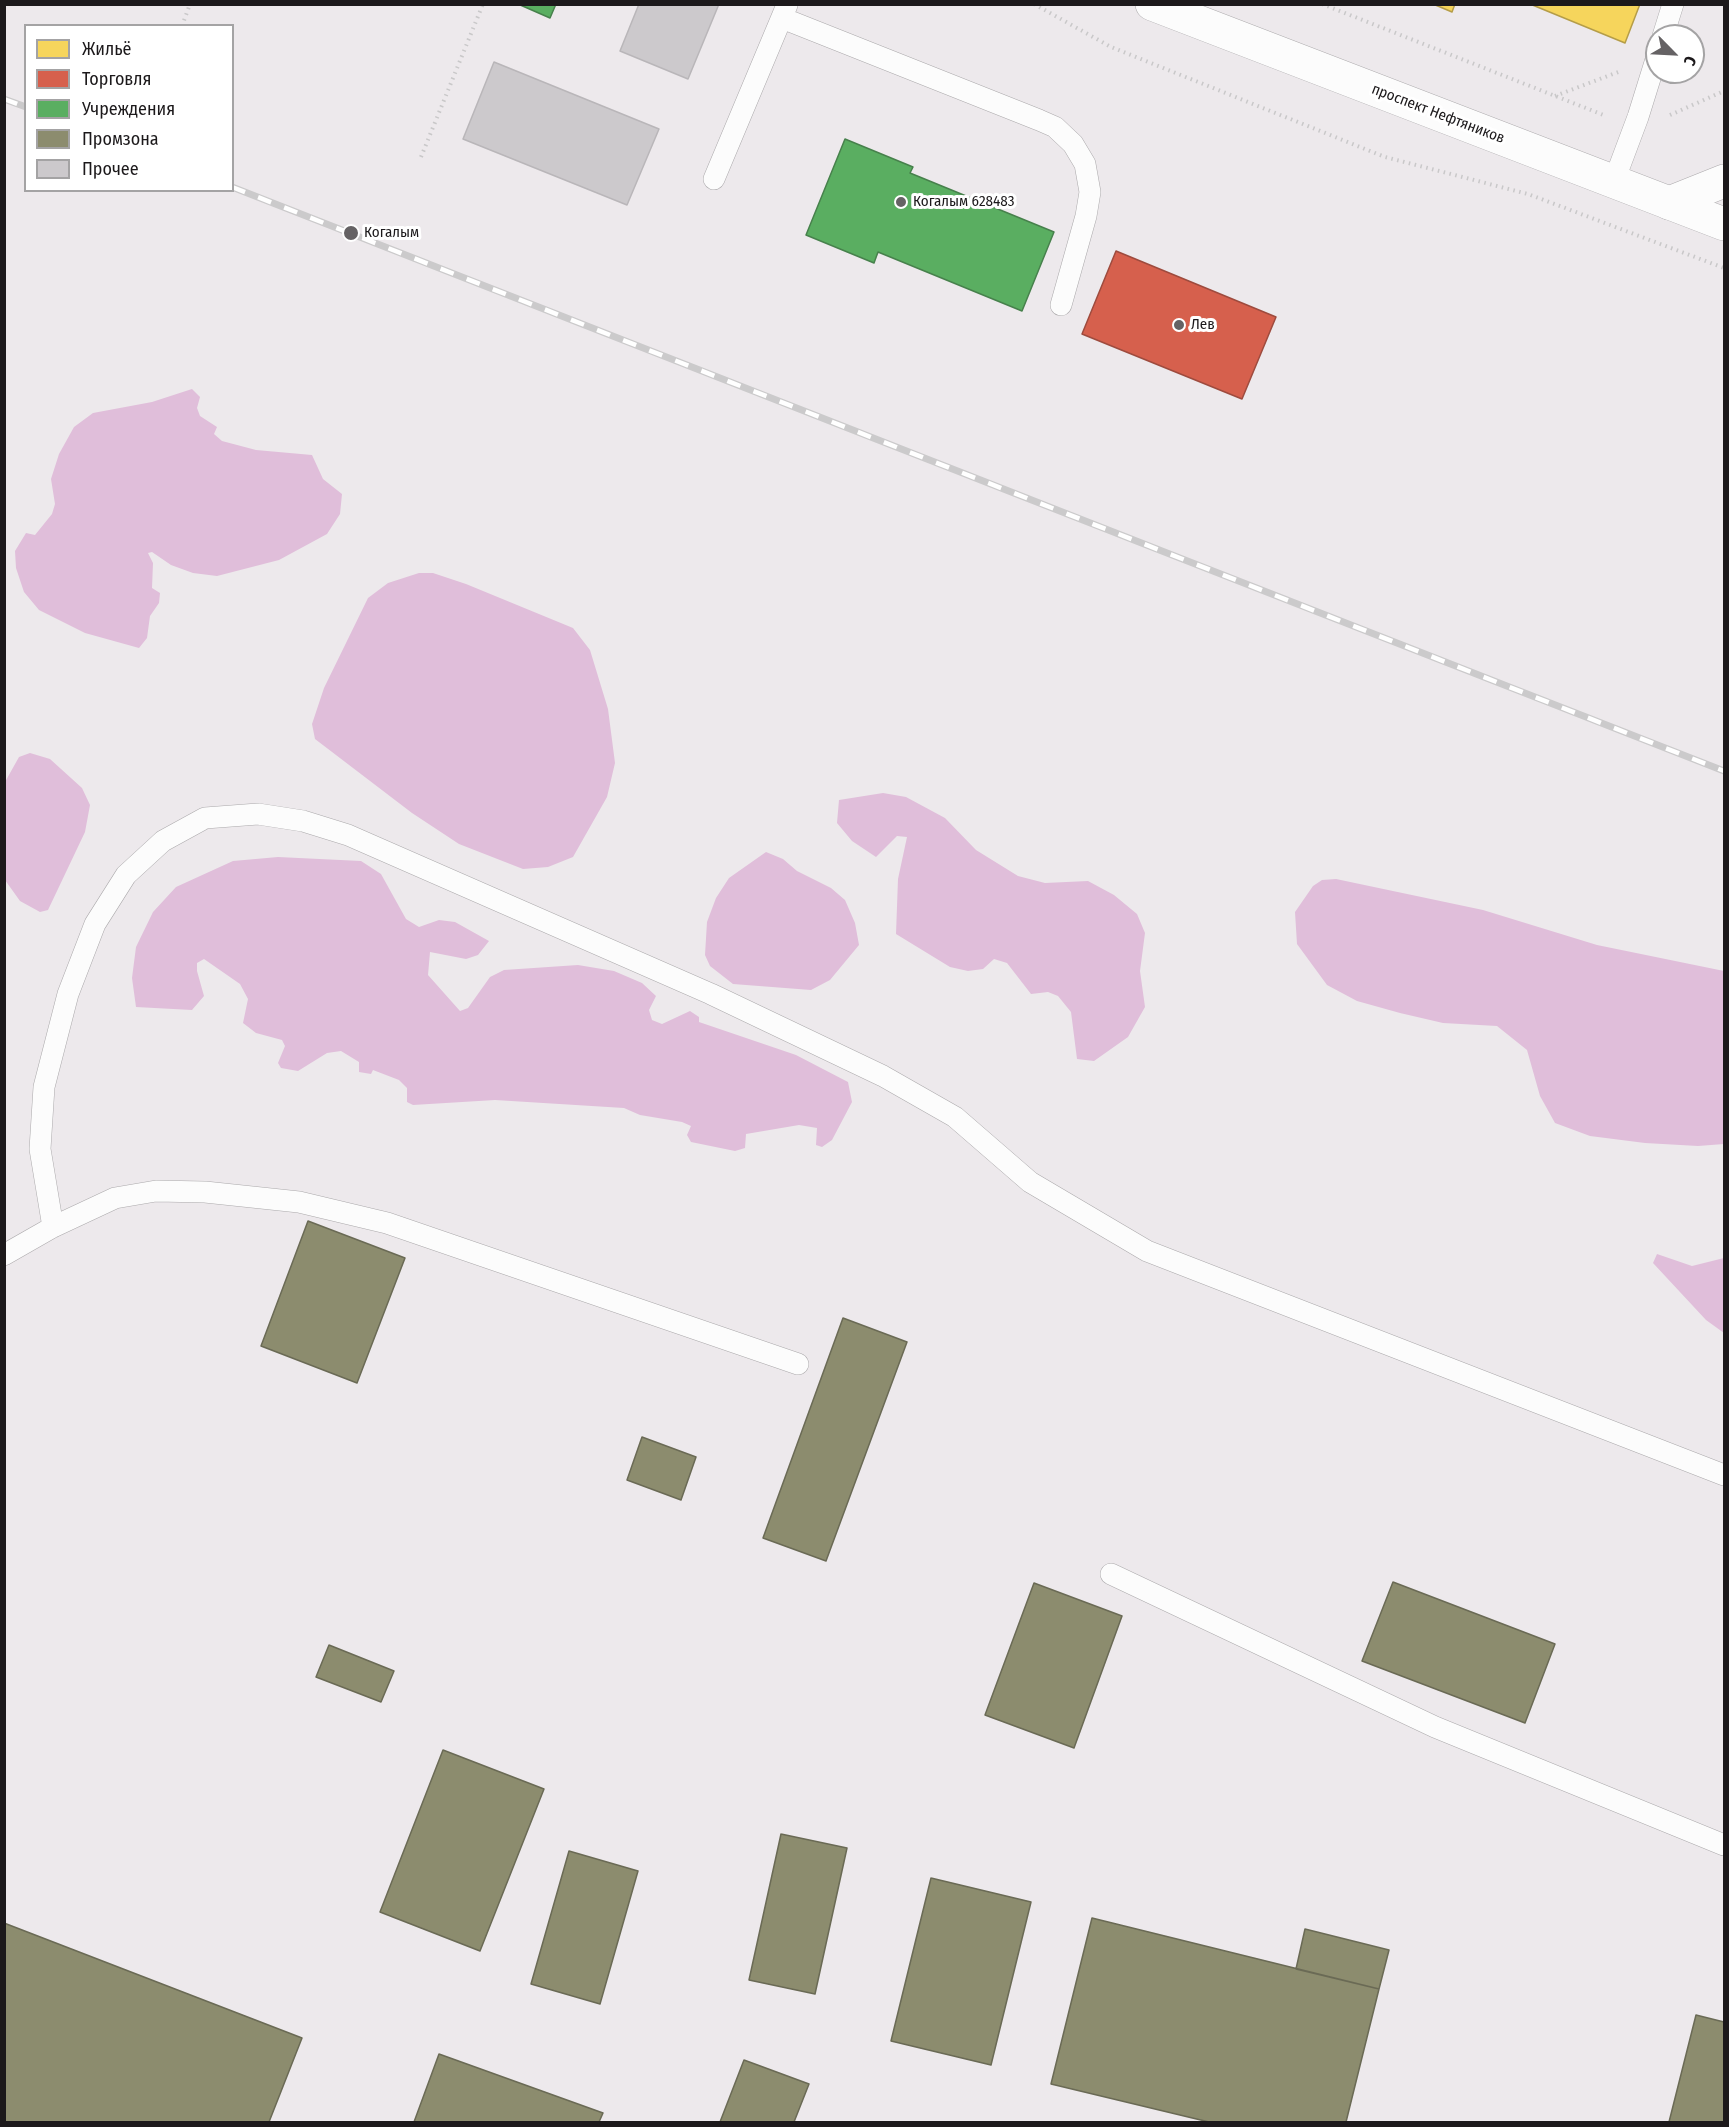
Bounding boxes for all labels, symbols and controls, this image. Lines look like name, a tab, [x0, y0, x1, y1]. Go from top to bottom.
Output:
legend	[24, 24, 234, 192]
north arrow	[1645, 24, 1705, 84]
text: Жильё	[82, 38, 132, 60]
text: С	[1680, 53, 1700, 68]
text: Торговля	[82, 68, 151, 90]
street label: проспект Нефтяников	[1369, 80, 1507, 148]
text: Учреждения	[82, 98, 175, 120]
text: Промзона	[82, 128, 159, 150]
text: Прочее	[82, 158, 139, 180]
place label: Когалым 628483	[913, 193, 1015, 211]
marker: Когалым 628483	[894, 195, 908, 209]
marker: Когалым	[342, 224, 360, 242]
place label: Когалым	[364, 224, 419, 242]
place label: Лев	[1191, 316, 1215, 334]
marker: Лев	[1172, 318, 1186, 332]

